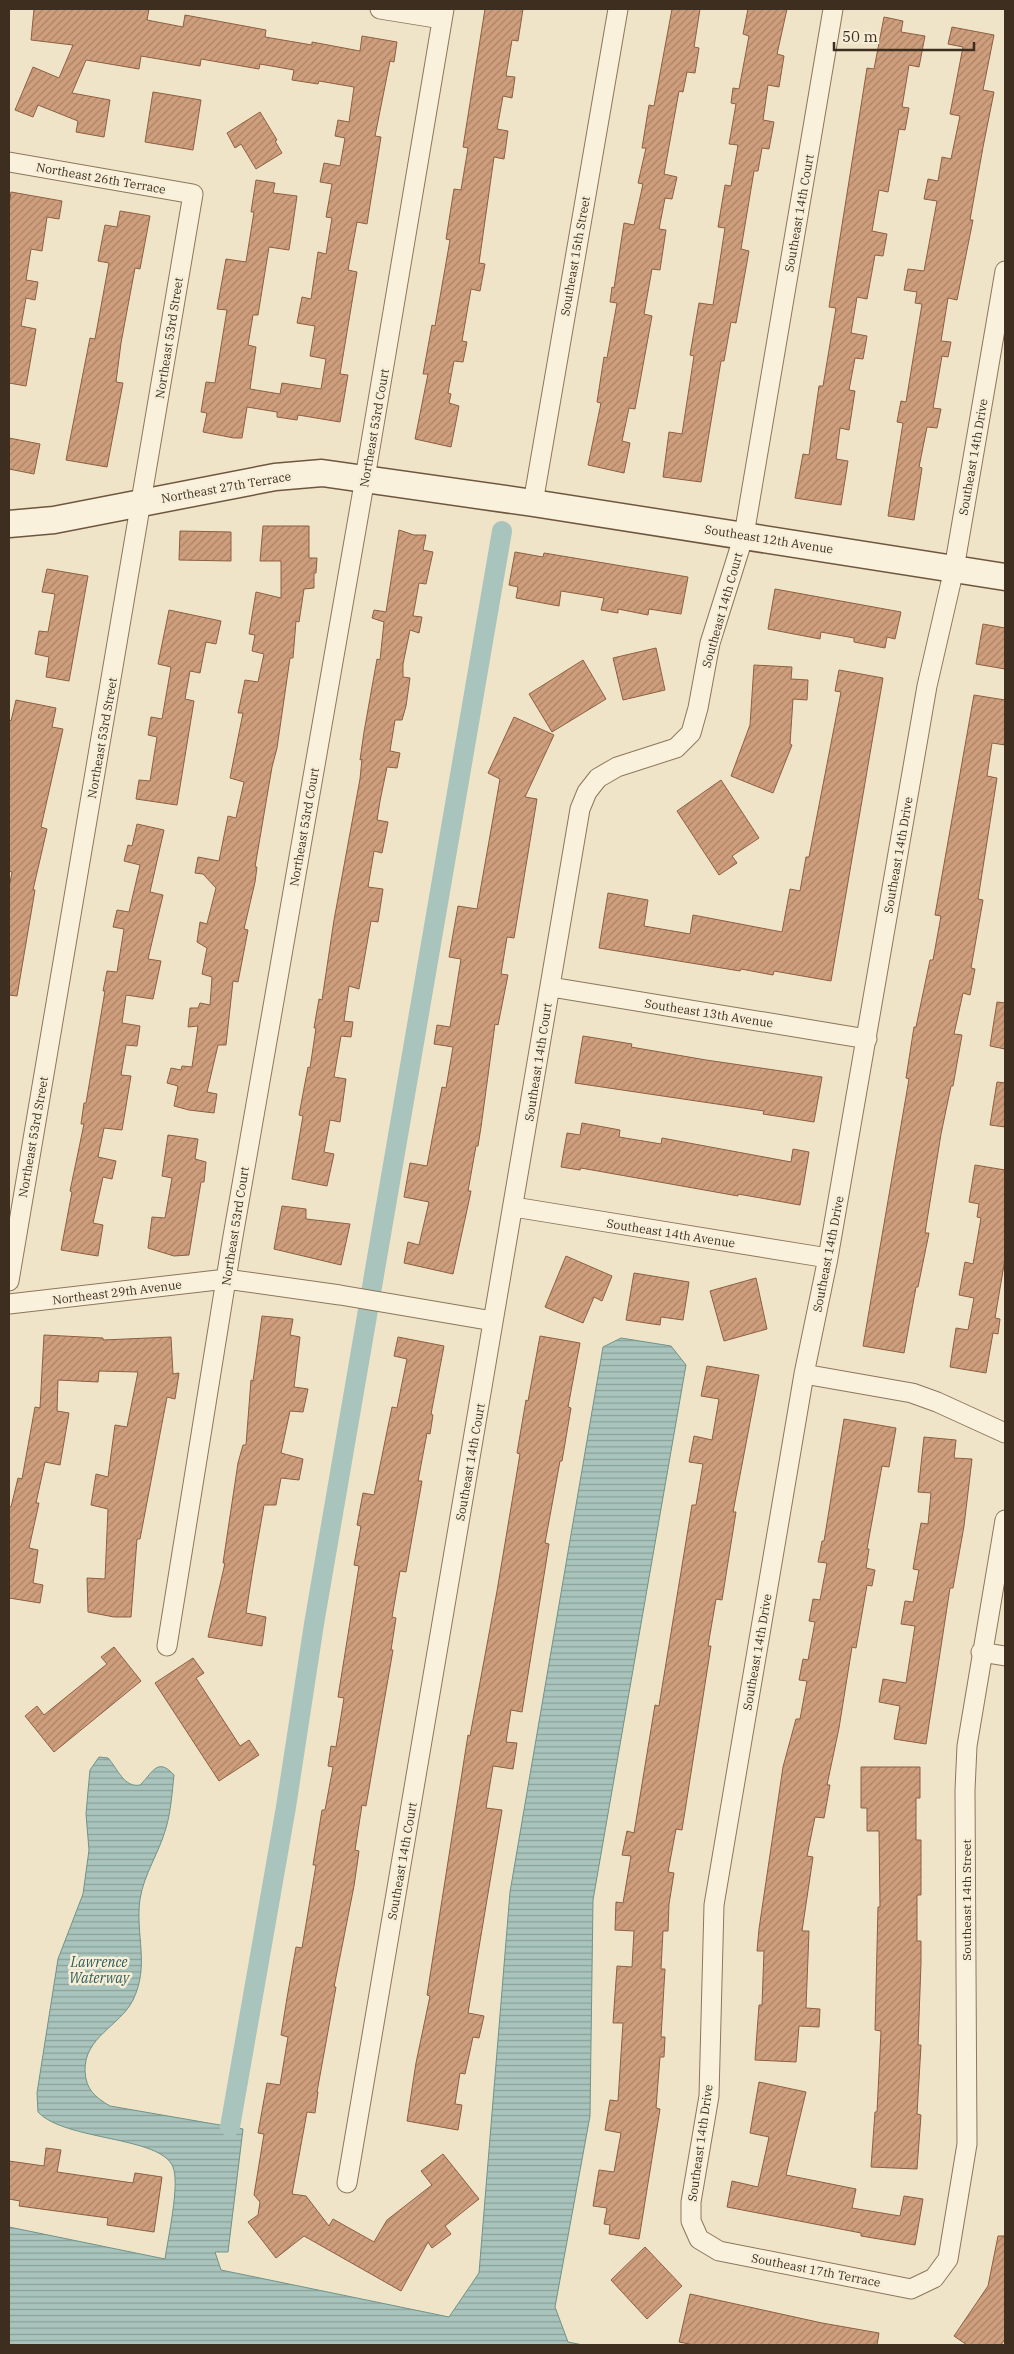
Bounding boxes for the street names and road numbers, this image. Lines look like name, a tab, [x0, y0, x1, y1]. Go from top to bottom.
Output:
street label: Southeast 14th Court	[781, 153, 817, 273]
street label: Northeast 26th Terrace	[35, 159, 167, 197]
street label: Southeast 15th Street	[557, 195, 593, 317]
street label: Northeast 53rd Street	[152, 276, 186, 400]
street label: Northeast 53rd Court	[356, 367, 392, 489]
street label: Southeast 14th Drive	[955, 398, 991, 516]
street label: Northeast 27th Terrace	[160, 468, 292, 506]
street label: Southeast 12th Avenue	[704, 521, 834, 557]
street label: Southeast 14th Court	[698, 551, 746, 669]
street label: Northeast 53rd Street	[84, 676, 120, 800]
street label: Northeast 53rd Court	[286, 766, 322, 888]
street label: Southeast 14th Drive	[880, 796, 916, 914]
street label: Southeast 13th Avenue	[644, 995, 774, 1031]
street label: Southeast 14th Court	[521, 1002, 555, 1122]
street label: Northeast 53rd Street	[15, 1075, 51, 1199]
street label: Northeast 53rd Court	[218, 1165, 252, 1287]
street label: Southeast 14th Drive	[809, 1195, 847, 1313]
street label: Southeast 14th Avenue	[606, 1215, 736, 1251]
street label: Northeast 29th Avenue	[51, 1277, 183, 1307]
street label: Southeast 14th Court	[452, 1402, 488, 1522]
street label: Southeast 14th Drive	[739, 1593, 775, 1711]
street label: Southeast 14th Court	[384, 1801, 420, 1921]
street label: Southeast 14th Street	[959, 1839, 974, 1961]
street label: Southeast 14th Drive	[684, 2083, 716, 2203]
street label: Southeast 17th Terrace	[750, 2250, 882, 2290]

